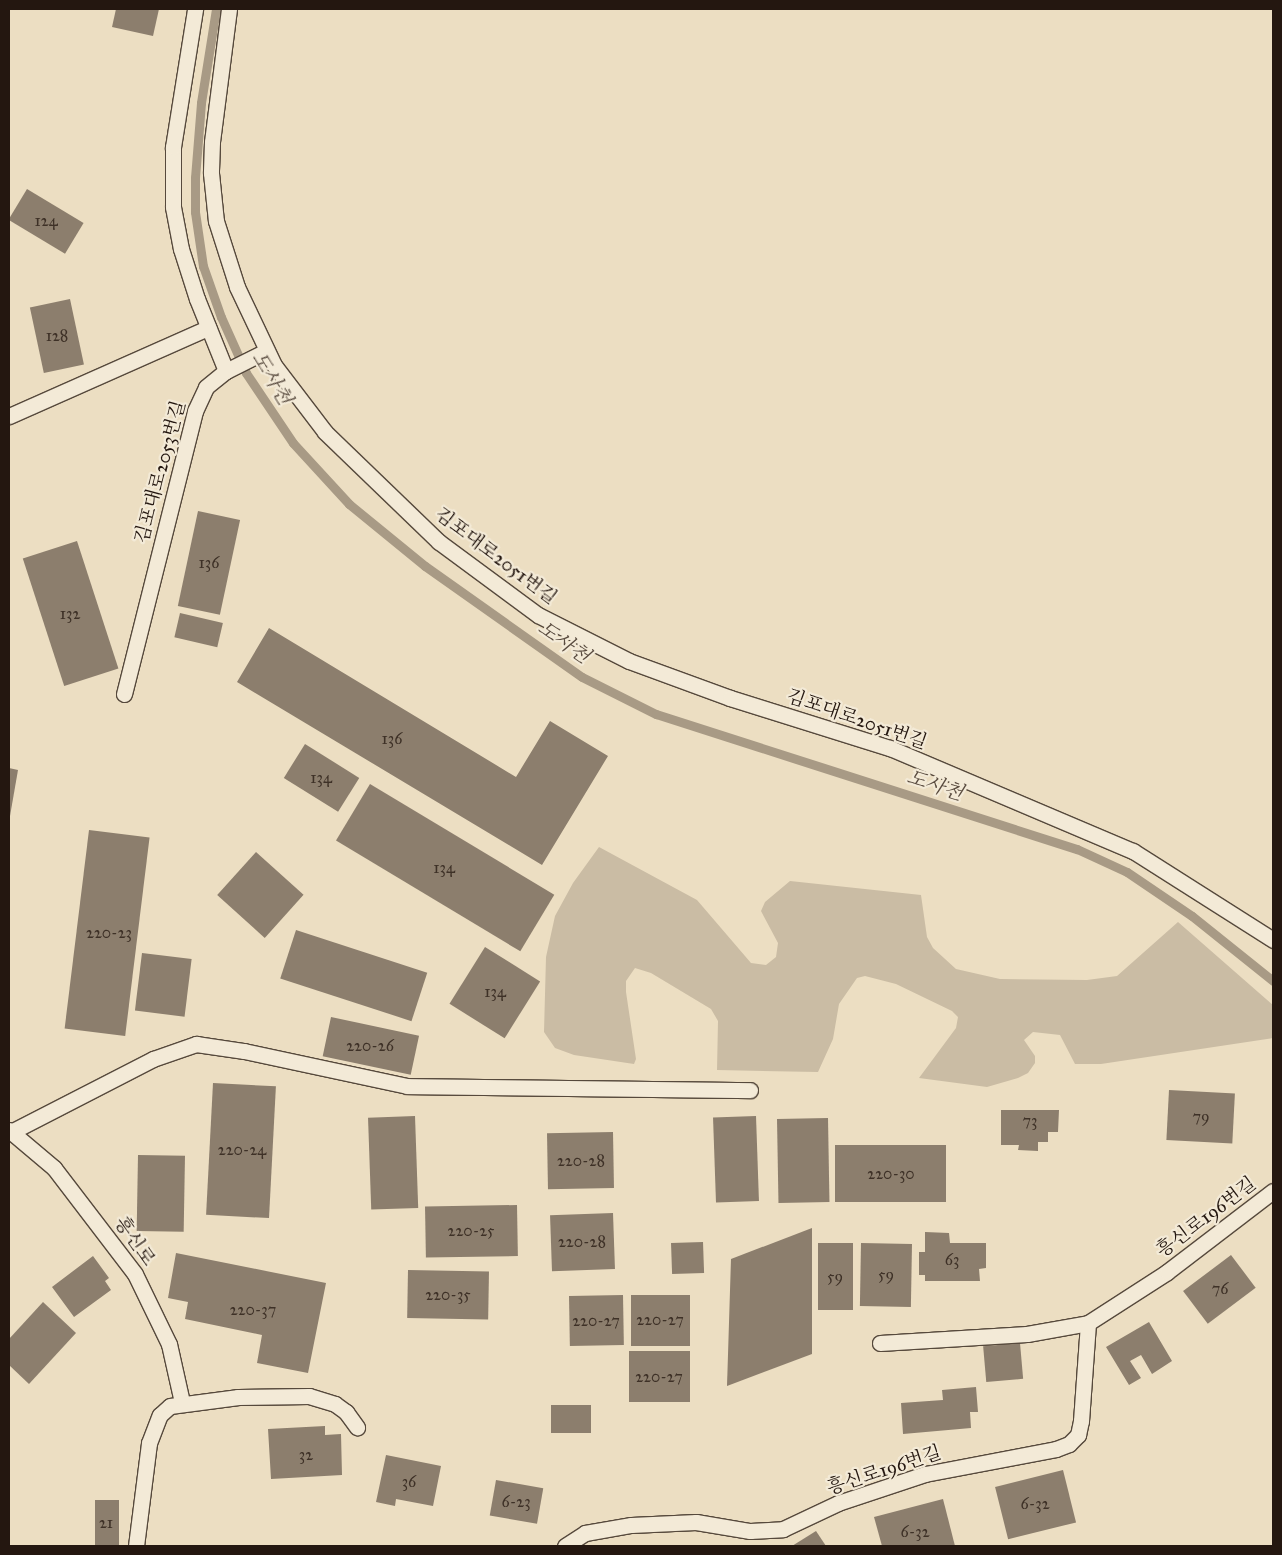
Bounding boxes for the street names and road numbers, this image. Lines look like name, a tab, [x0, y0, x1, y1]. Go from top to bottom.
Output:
street label: 김포대로2053번길	[130, 398, 190, 546]
street label: 김포대로2051번길	[430, 503, 562, 609]
street label: 김포대로2051번길	[784, 684, 930, 754]
street label: 흥신로196번길	[1152, 1172, 1260, 1262]
street label: 흥신로	[110, 1212, 160, 1270]
street label: 흥신로196번길	[824, 1441, 944, 1499]

